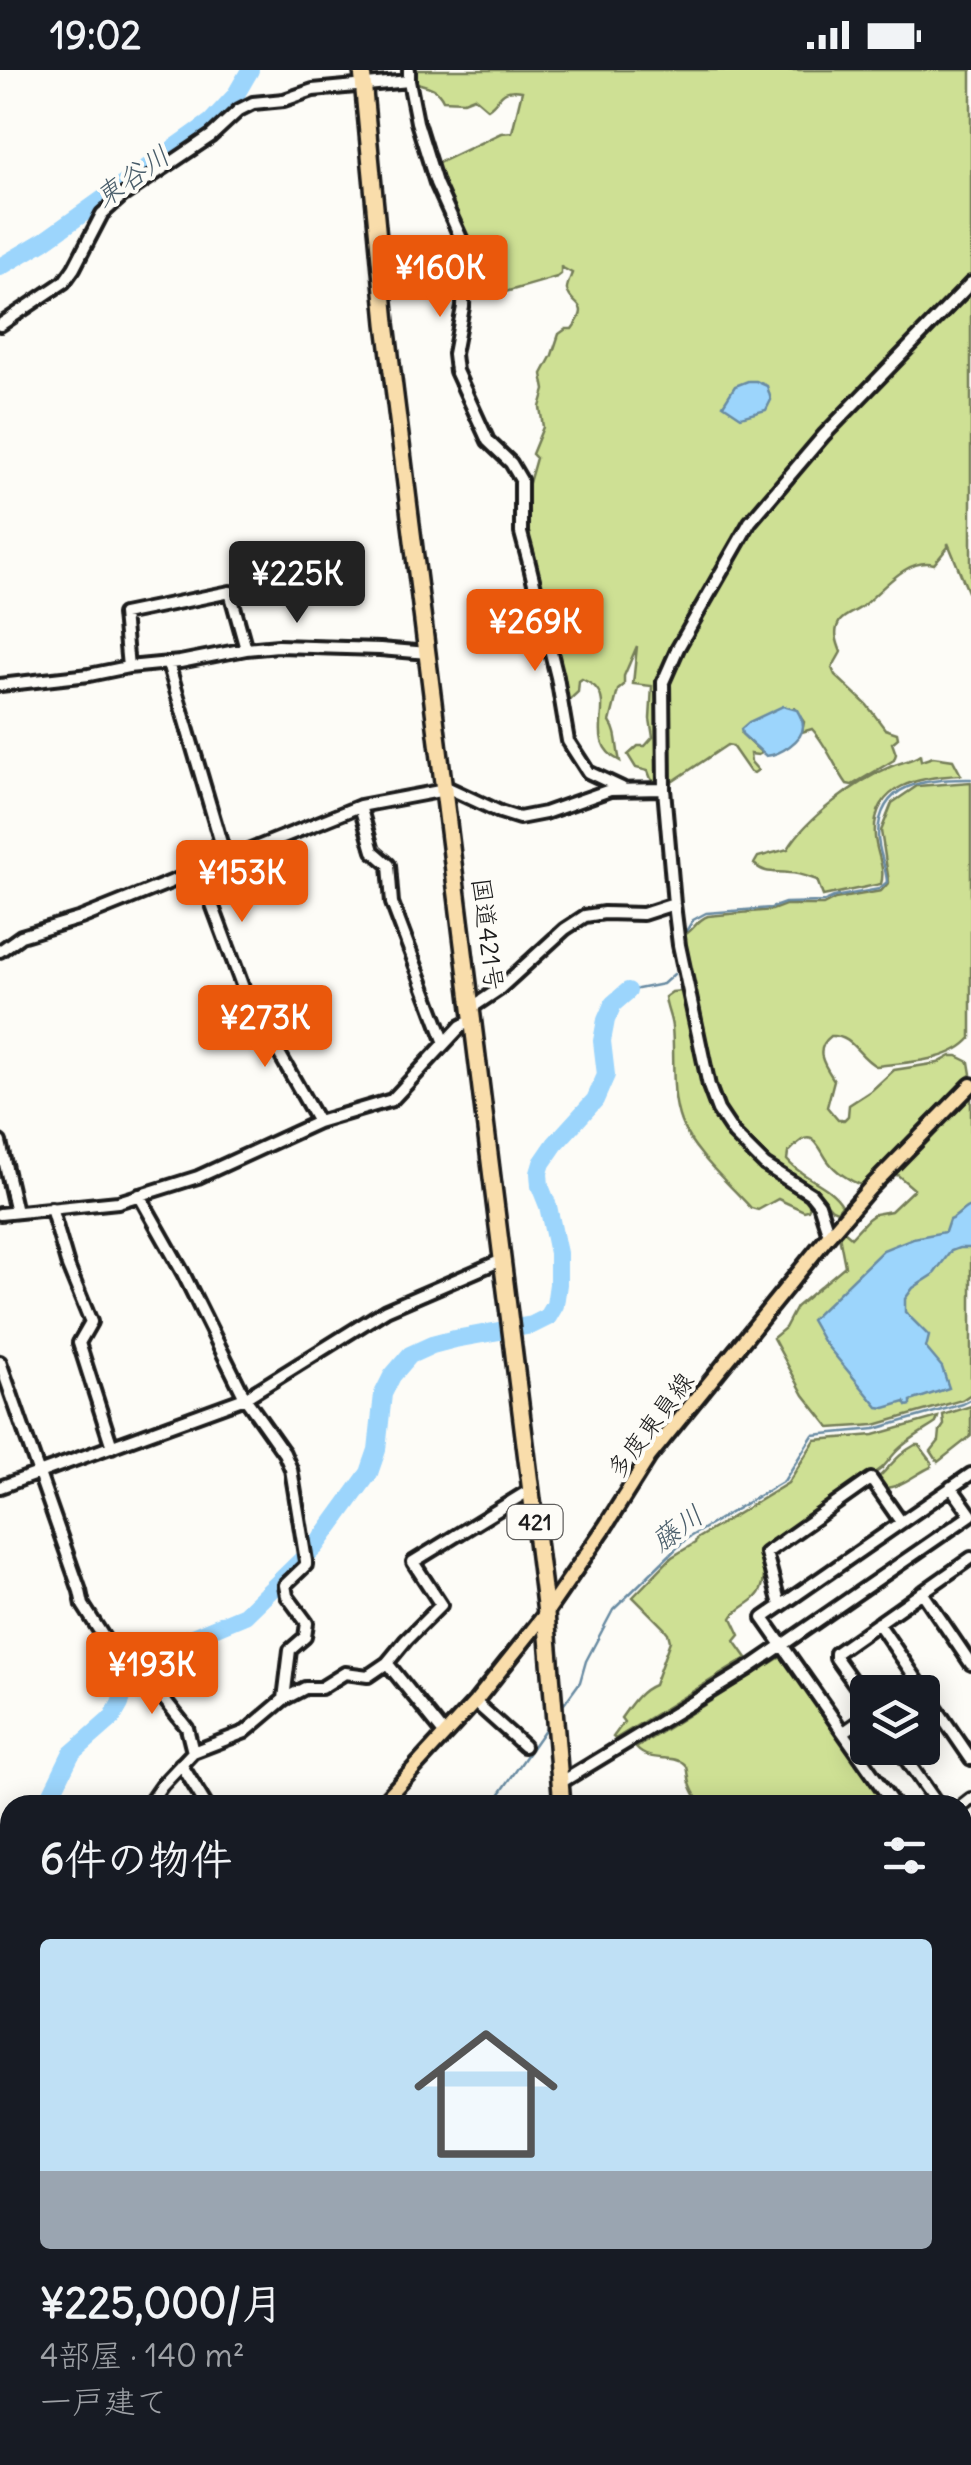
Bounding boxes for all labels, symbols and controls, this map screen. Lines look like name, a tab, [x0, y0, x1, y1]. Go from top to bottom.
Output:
text: 19:02	[50, 12, 141, 59]
water label: 東谷川	[87, 137, 177, 215]
pin: ¥160K	[370, 235, 510, 320]
text: ¥160K	[395, 247, 485, 288]
pin: ¥225K	[227, 541, 367, 626]
text: ¥225K	[251, 553, 343, 594]
pin: ¥269K	[465, 589, 605, 674]
text: ¥269K	[489, 601, 581, 642]
pin: ¥153K	[172, 840, 312, 925]
text: ¥153K	[198, 852, 286, 893]
street label: 国道421号	[465, 876, 511, 992]
pin: ¥273K	[195, 985, 335, 1070]
text: ¥273K	[220, 997, 310, 1038]
street label: 多度東員線	[600, 1365, 700, 1485]
water label: 藤川	[644, 1497, 710, 1559]
road number: 421	[508, 1505, 562, 1539]
pin: ¥193K	[82, 1632, 222, 1717]
text: ¥193K	[108, 1644, 196, 1685]
map controls	[850, 1675, 940, 1765]
button: layers	[850, 1675, 940, 1765]
icon: filters	[877, 1828, 932, 1883]
text: 6件の物件	[40, 1833, 232, 1885]
icon: home	[396, 2004, 576, 2184]
text: ¥225,000/月	[40, 2277, 283, 2329]
text: 4部屋 · 140 m²	[40, 2335, 245, 2376]
text: 一戸建て	[40, 2381, 168, 2422]

